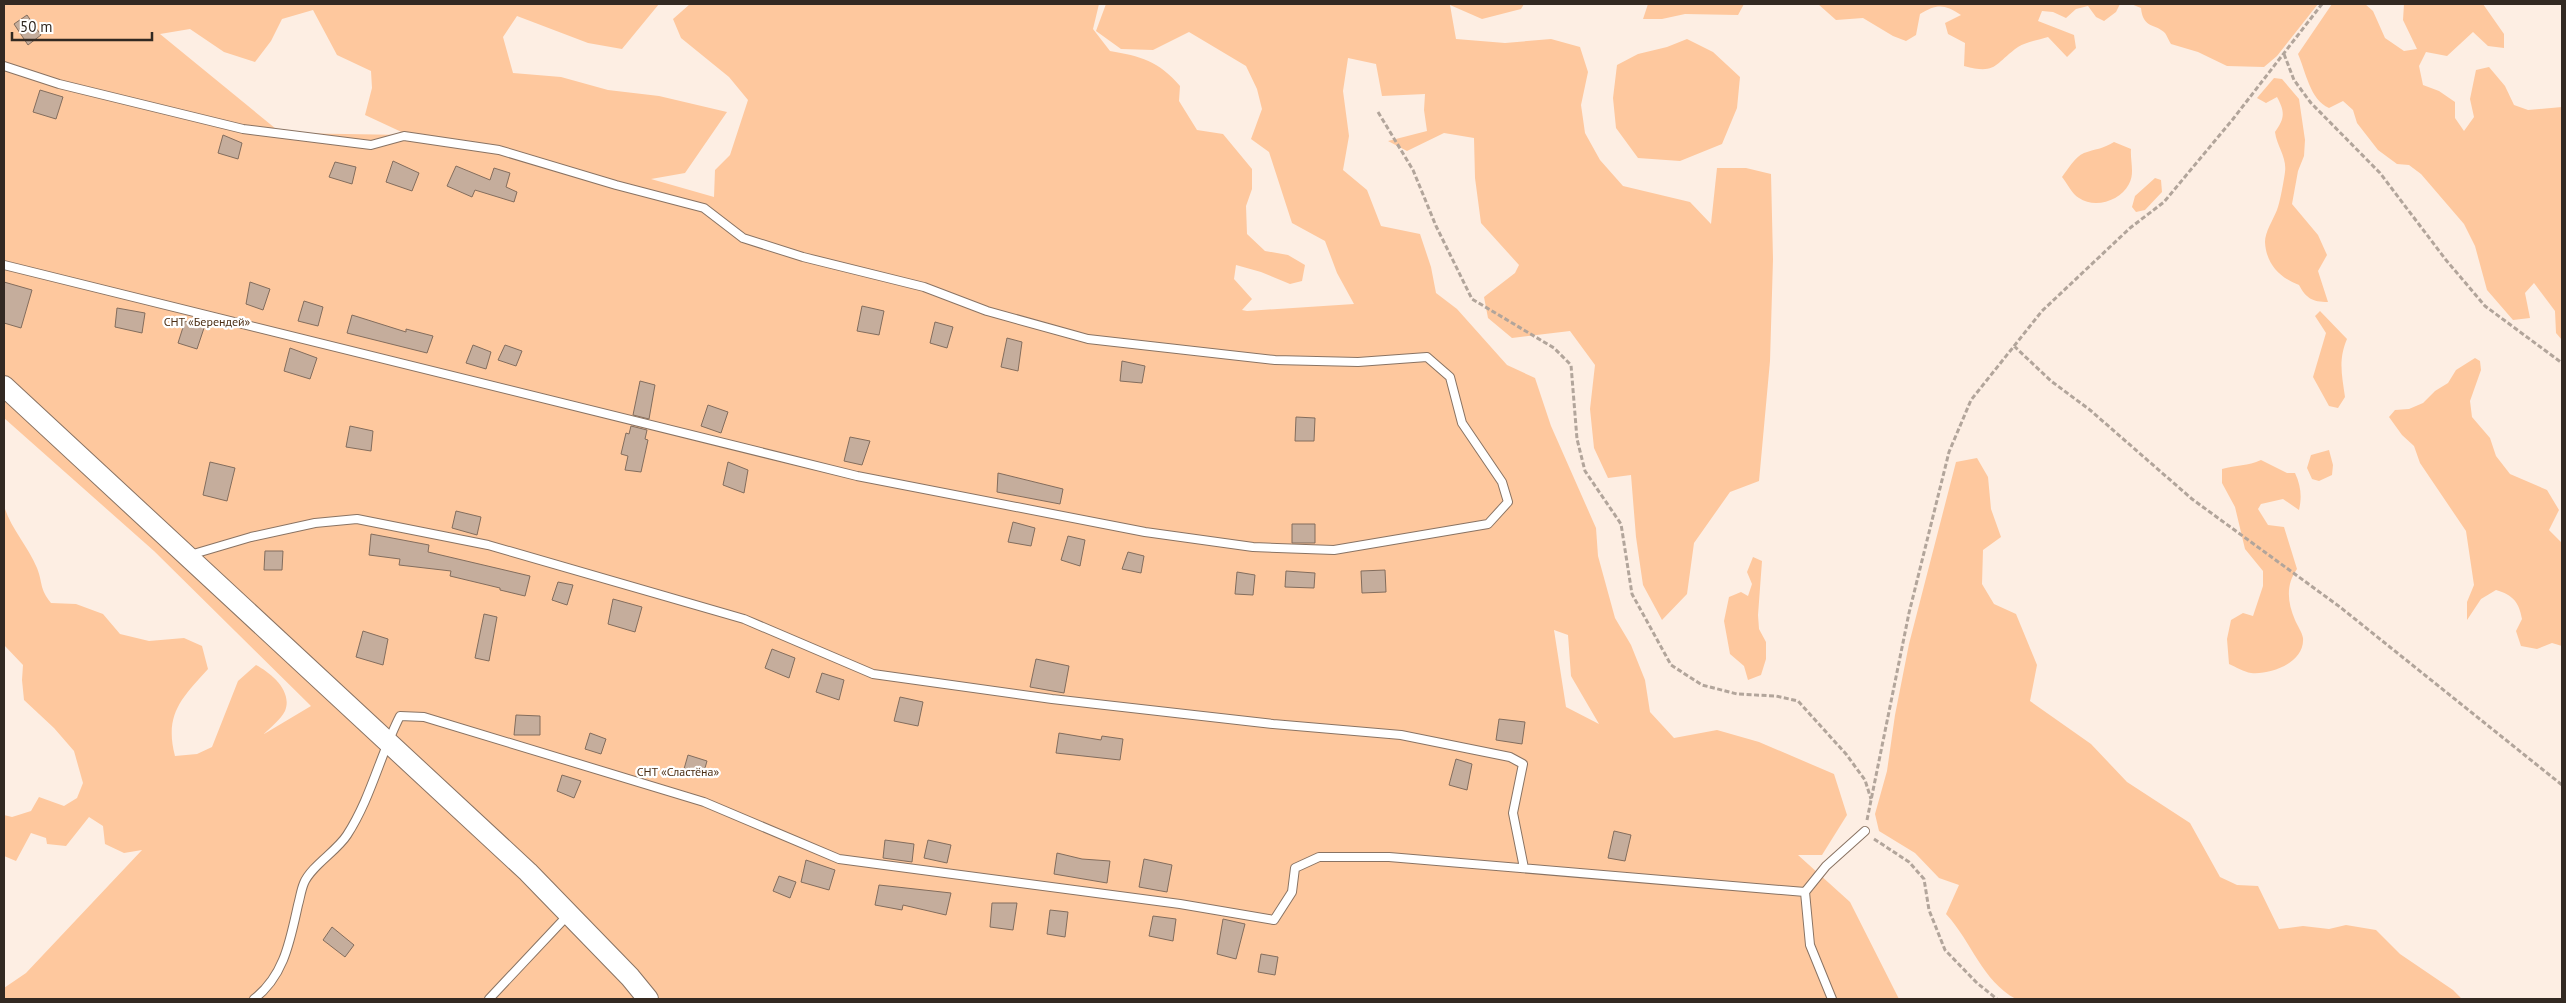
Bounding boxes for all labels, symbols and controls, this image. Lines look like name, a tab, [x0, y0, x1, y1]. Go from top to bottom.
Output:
scale bar	[12, 10, 152, 42]
text: 50 m	[20, 17, 53, 36]
park label: СНТ «Берендей»	[164, 314, 251, 329]
park label: СНТ «Сластёна»	[637, 764, 720, 779]

